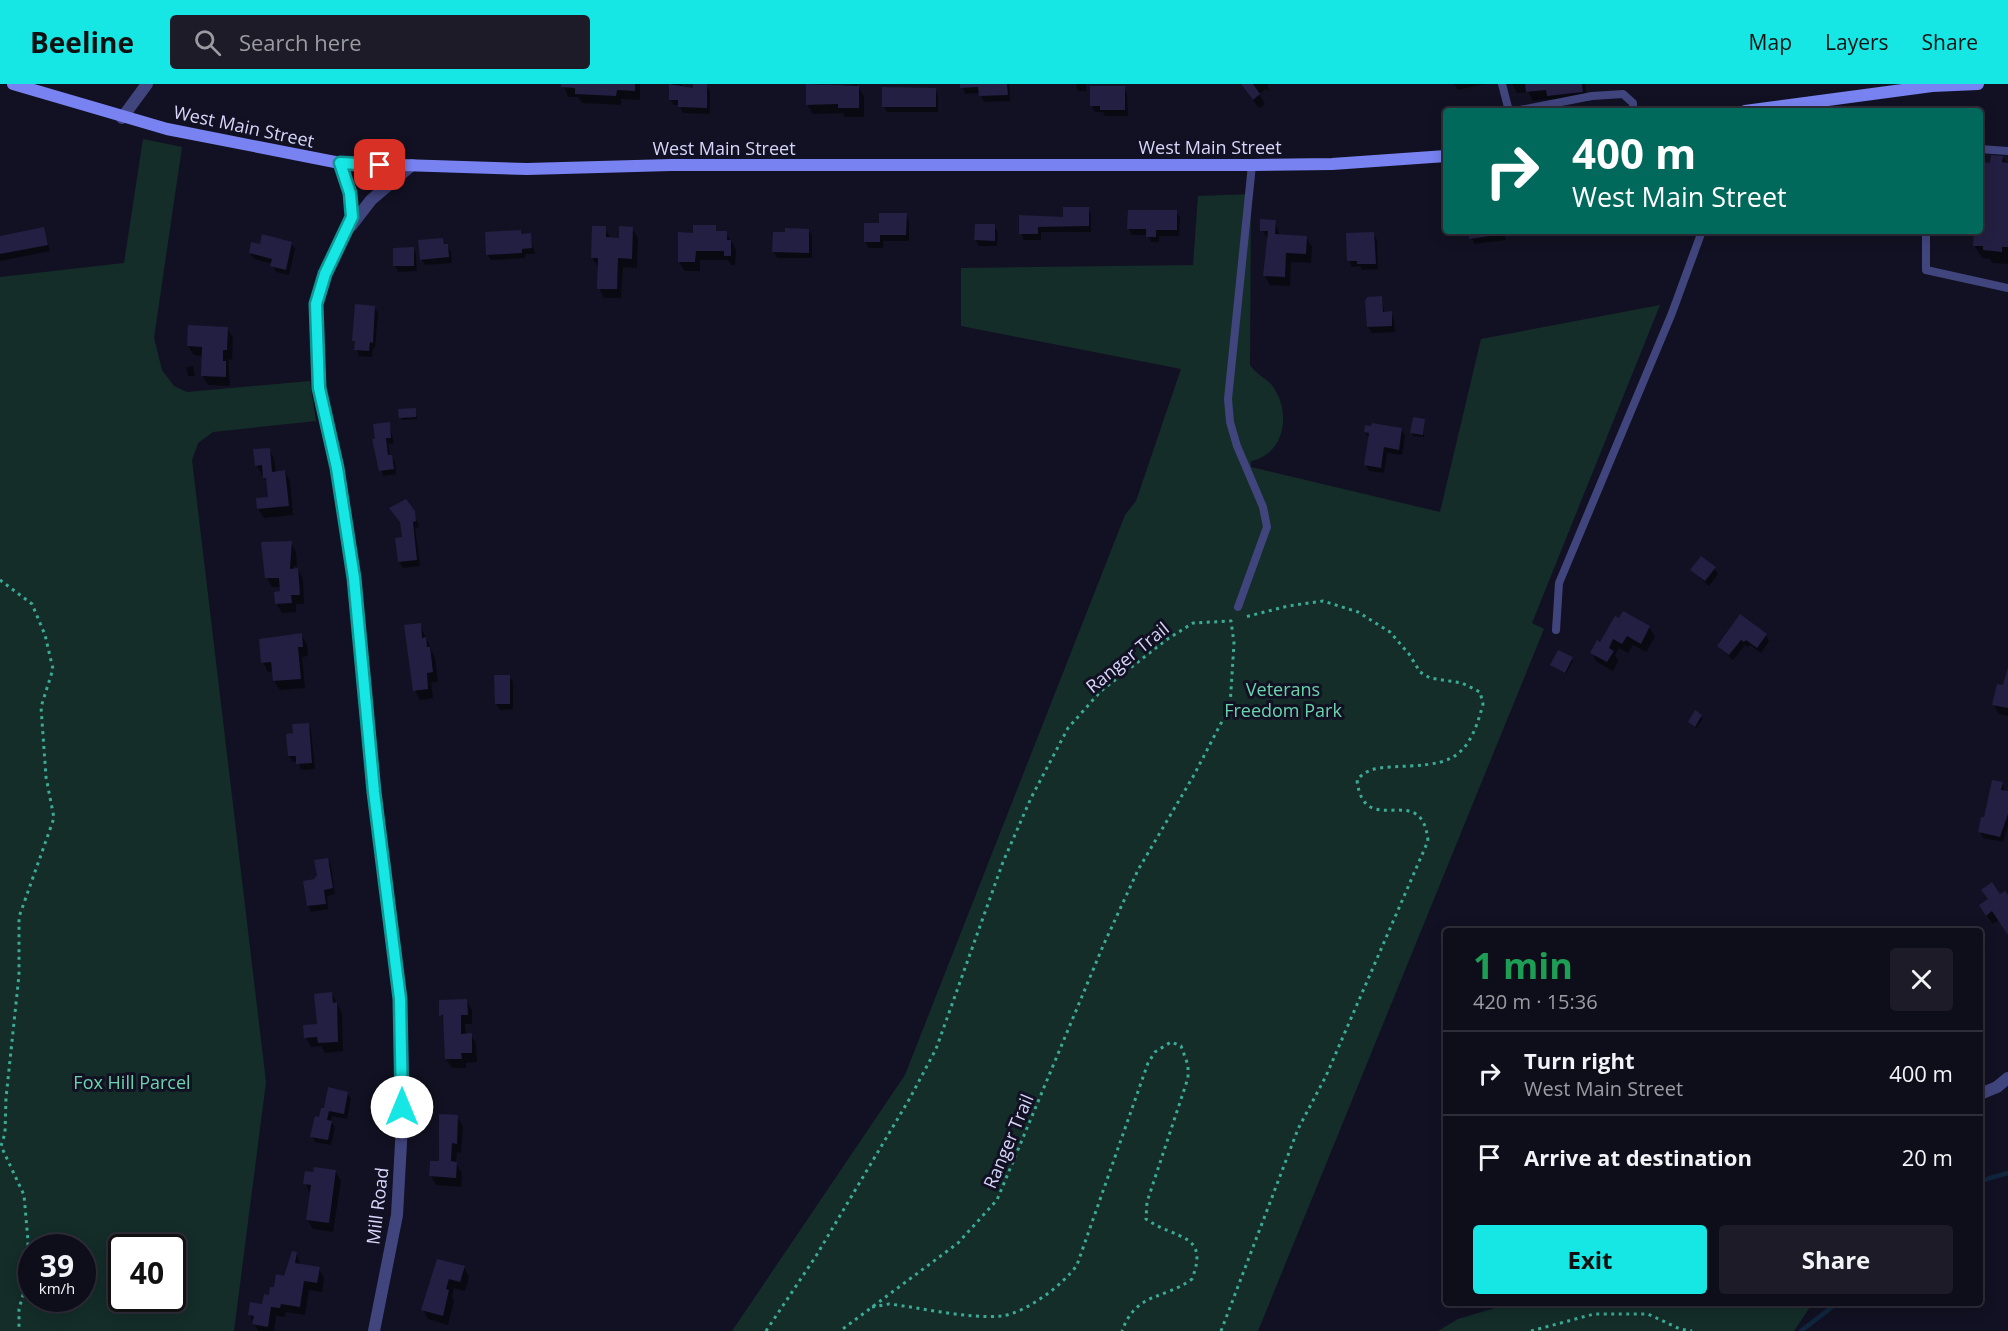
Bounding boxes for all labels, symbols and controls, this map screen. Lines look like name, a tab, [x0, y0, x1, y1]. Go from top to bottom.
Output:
search box	[170, 15, 590, 69]
text: Beeline	[30, 23, 134, 61]
icon: search	[191, 26, 224, 59]
text: Search here	[239, 27, 362, 57]
text: Map	[1749, 28, 1792, 56]
text: Layers	[1825, 28, 1889, 56]
text: Share	[1922, 28, 1978, 56]
street label: West Main Street	[172, 99, 316, 153]
text: 400 m	[1572, 124, 1696, 181]
icon: right	[1473, 132, 1551, 210]
street label: West Main Street	[1138, 135, 1282, 159]
street label: West Main Street	[652, 136, 796, 160]
pin	[354, 139, 405, 190]
icon: arrive	[363, 148, 396, 181]
text: West Main Street	[1572, 178, 1787, 215]
street label: Ranger Trail	[1080, 616, 1174, 698]
park label: Veterans Freedom Park	[1224, 677, 1342, 722]
text: 1 min	[1473, 941, 1573, 990]
button: close	[1890, 948, 1953, 1011]
text: 420 m · 15:36	[1473, 988, 1598, 1015]
text: Turn right	[1524, 1045, 1635, 1075]
icon: right	[1473, 1057, 1506, 1090]
text: 400 m	[1889, 1058, 1953, 1088]
park label: Fox Hill Parcel	[73, 1070, 191, 1094]
position arrow	[370, 1075, 434, 1139]
text: West Main Street	[1524, 1075, 1683, 1102]
street label: Ranger Trail	[977, 1090, 1039, 1192]
icon: arrive	[1473, 1141, 1506, 1174]
text: Arrive at destination	[1524, 1142, 1752, 1172]
text: 20 m	[1902, 1142, 1953, 1172]
street label: Mill Road	[360, 1166, 394, 1246]
button: Exit	[1473, 1225, 1707, 1294]
button: Share	[1719, 1225, 1953, 1294]
speed limit sign: 40	[108, 1234, 186, 1312]
text: 39	[40, 1245, 74, 1286]
text: km/h	[39, 1278, 75, 1298]

